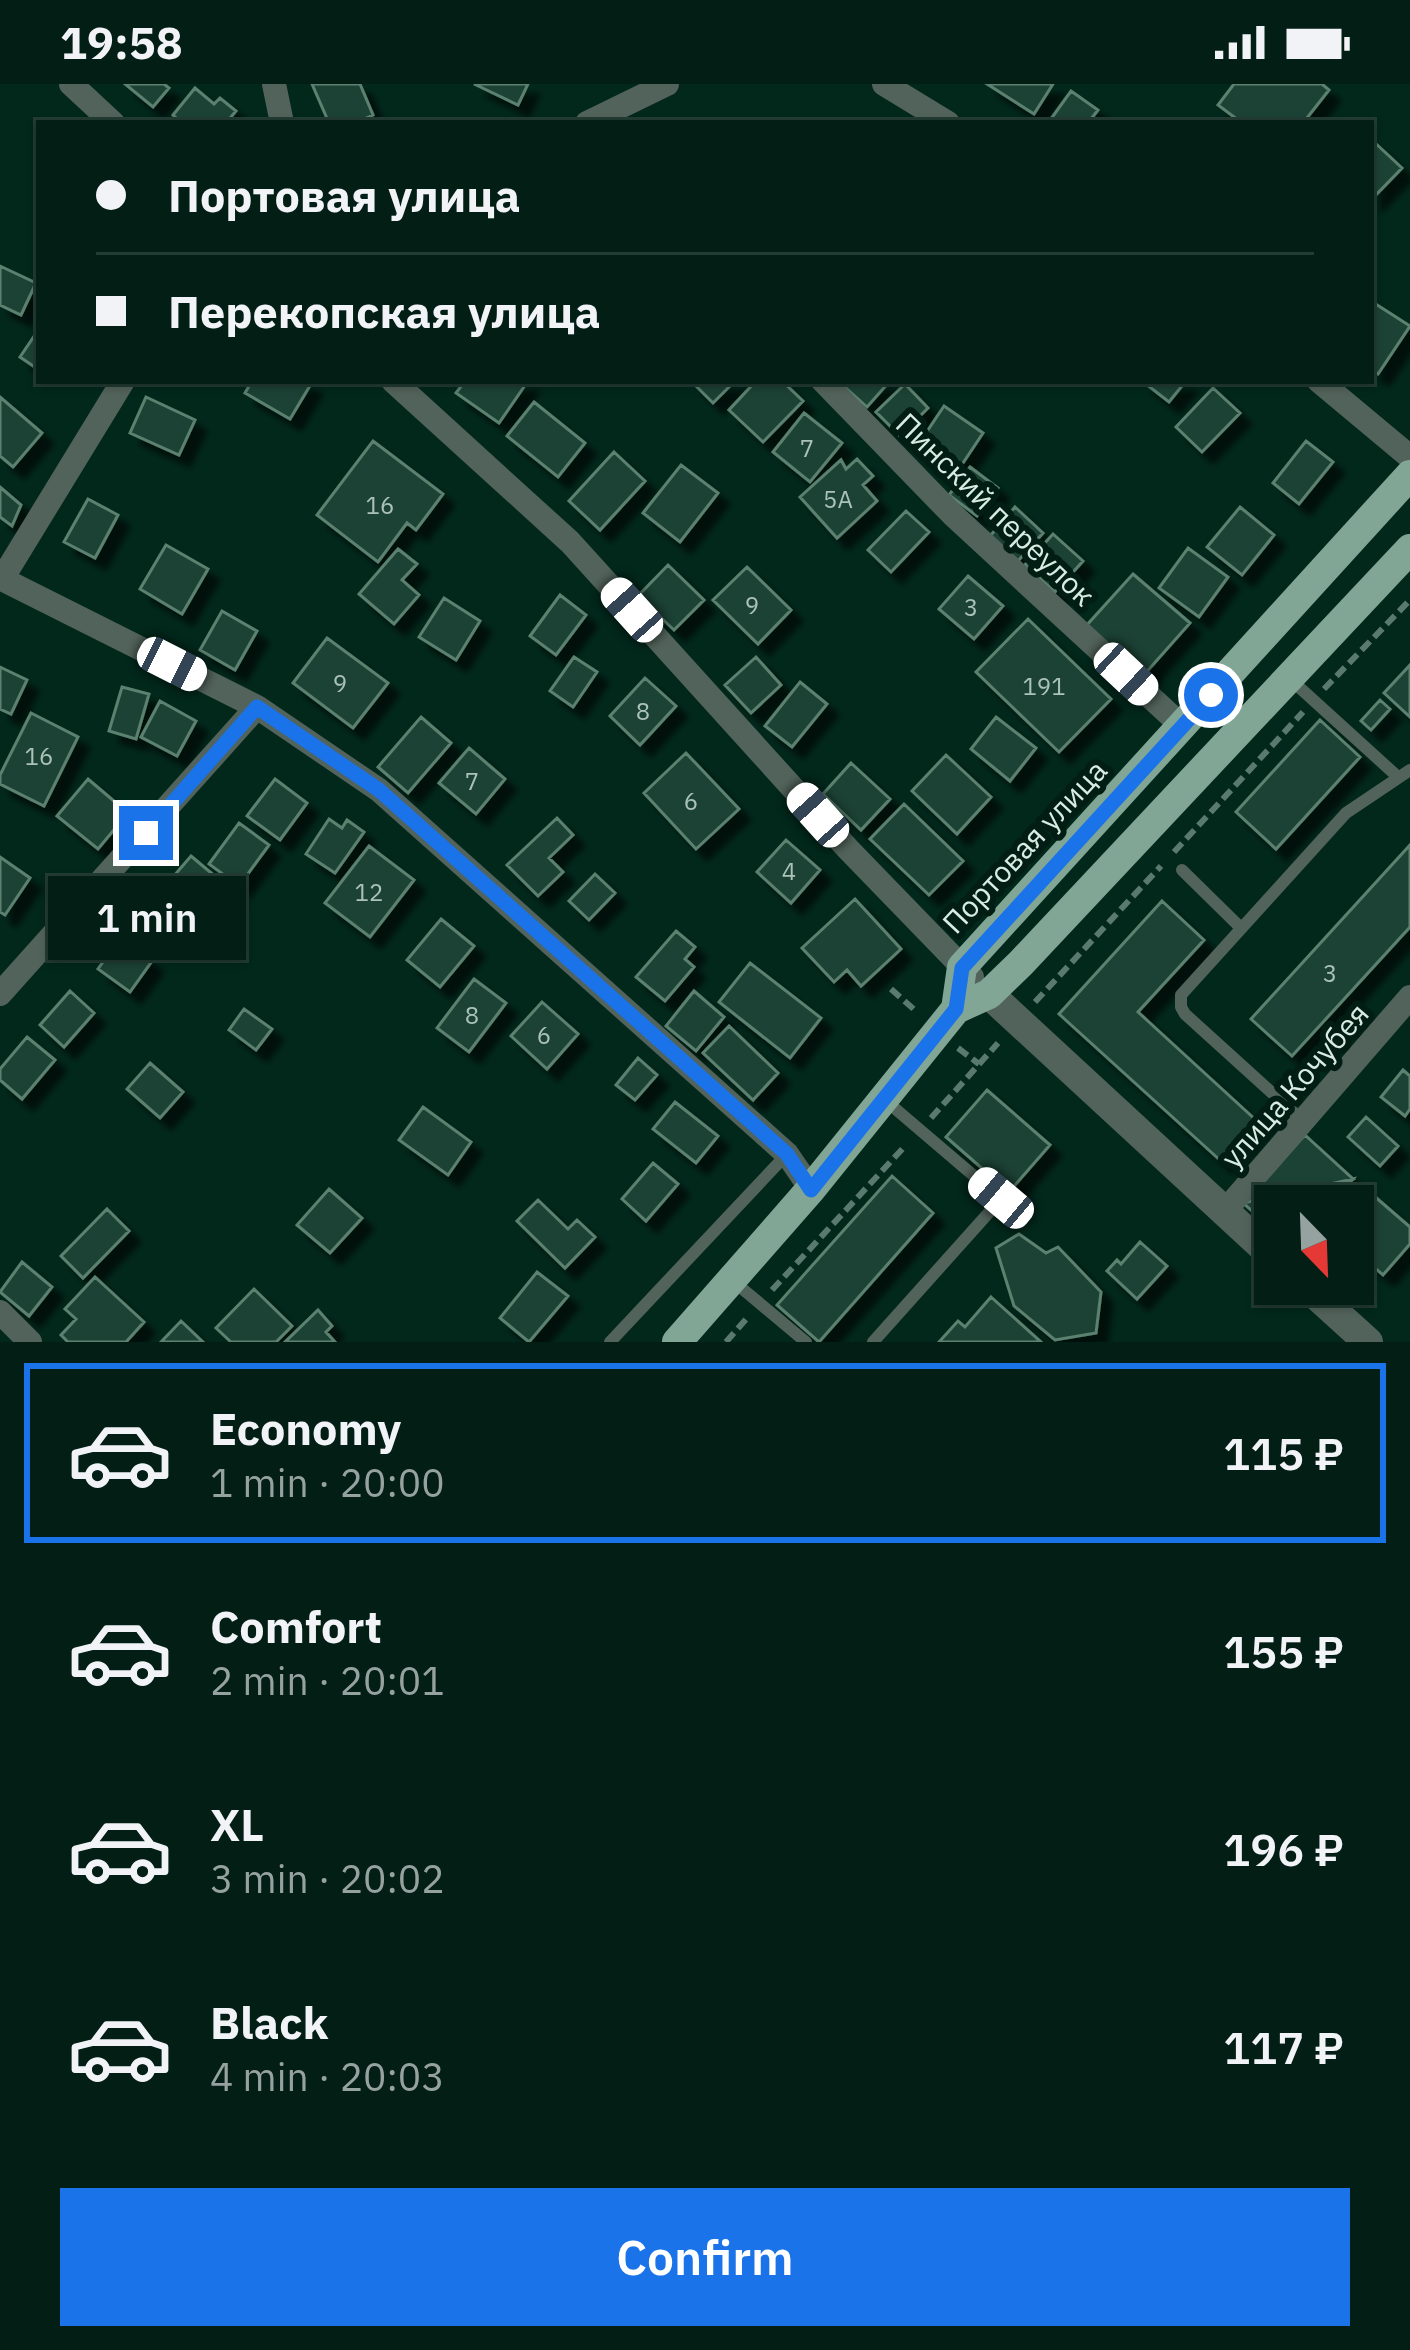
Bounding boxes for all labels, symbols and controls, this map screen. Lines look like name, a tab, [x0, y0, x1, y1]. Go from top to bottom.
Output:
text: 19:58	[60, 13, 183, 71]
text: Портовая улица	[168, 166, 520, 224]
text: Перекопская улица	[168, 282, 600, 340]
street label: Пинский переулок	[888, 404, 1104, 614]
house number: 7	[800, 432, 814, 464]
house number: 5А	[823, 483, 853, 515]
house number: 16	[366, 489, 394, 521]
car	[595, 571, 669, 649]
house number: 9	[745, 589, 759, 621]
house number: 3	[964, 591, 978, 623]
car	[132, 632, 212, 696]
car	[1087, 636, 1165, 712]
house number: 9	[333, 667, 347, 699]
route start	[1184, 668, 1238, 722]
house number: 191	[1022, 670, 1066, 702]
house number: 8	[636, 695, 650, 727]
house number: 16	[25, 740, 53, 772]
street label: Портовая улица	[933, 751, 1115, 941]
house number: 7	[465, 765, 479, 797]
car	[781, 776, 855, 854]
house number: 6	[684, 785, 698, 817]
route end	[119, 806, 173, 860]
house number: 4	[782, 855, 796, 887]
callout: 1 min	[47, 875, 245, 959]
house number: 12	[355, 876, 383, 908]
text: 1 min	[97, 892, 197, 943]
house number: 3	[1323, 957, 1337, 989]
street label: улица Кочубея	[1211, 994, 1377, 1176]
house number: 8	[465, 999, 479, 1031]
house number: 6	[537, 1019, 551, 1051]
car	[962, 1161, 1040, 1235]
north arrow	[1254, 1185, 1374, 1305]
map controls	[1254, 1185, 1374, 1305]
icon: car	[66, 1399, 174, 1507]
text: Economy	[210, 1399, 401, 1457]
text: 115 ₽	[1223, 1424, 1344, 1482]
text: 1 min · 20:00	[210, 1457, 445, 1508]
icon: car	[66, 1597, 174, 1705]
text: Comfort	[210, 1597, 382, 1655]
text: 155 ₽	[1223, 1622, 1344, 1680]
text: 2 min · 20:01	[210, 1655, 445, 1706]
icon: car	[66, 1795, 174, 1903]
text: XL	[210, 1795, 264, 1853]
text: 196 ₽	[1223, 1820, 1344, 1878]
text: 3 min · 20:02	[210, 1853, 445, 1904]
icon: car	[66, 1993, 174, 2101]
text: Black	[210, 1993, 329, 2051]
text: 117 ₽	[1223, 2018, 1344, 2076]
text: 4 min · 20:03	[210, 2051, 445, 2102]
button: Confirm	[60, 2188, 1350, 2326]

